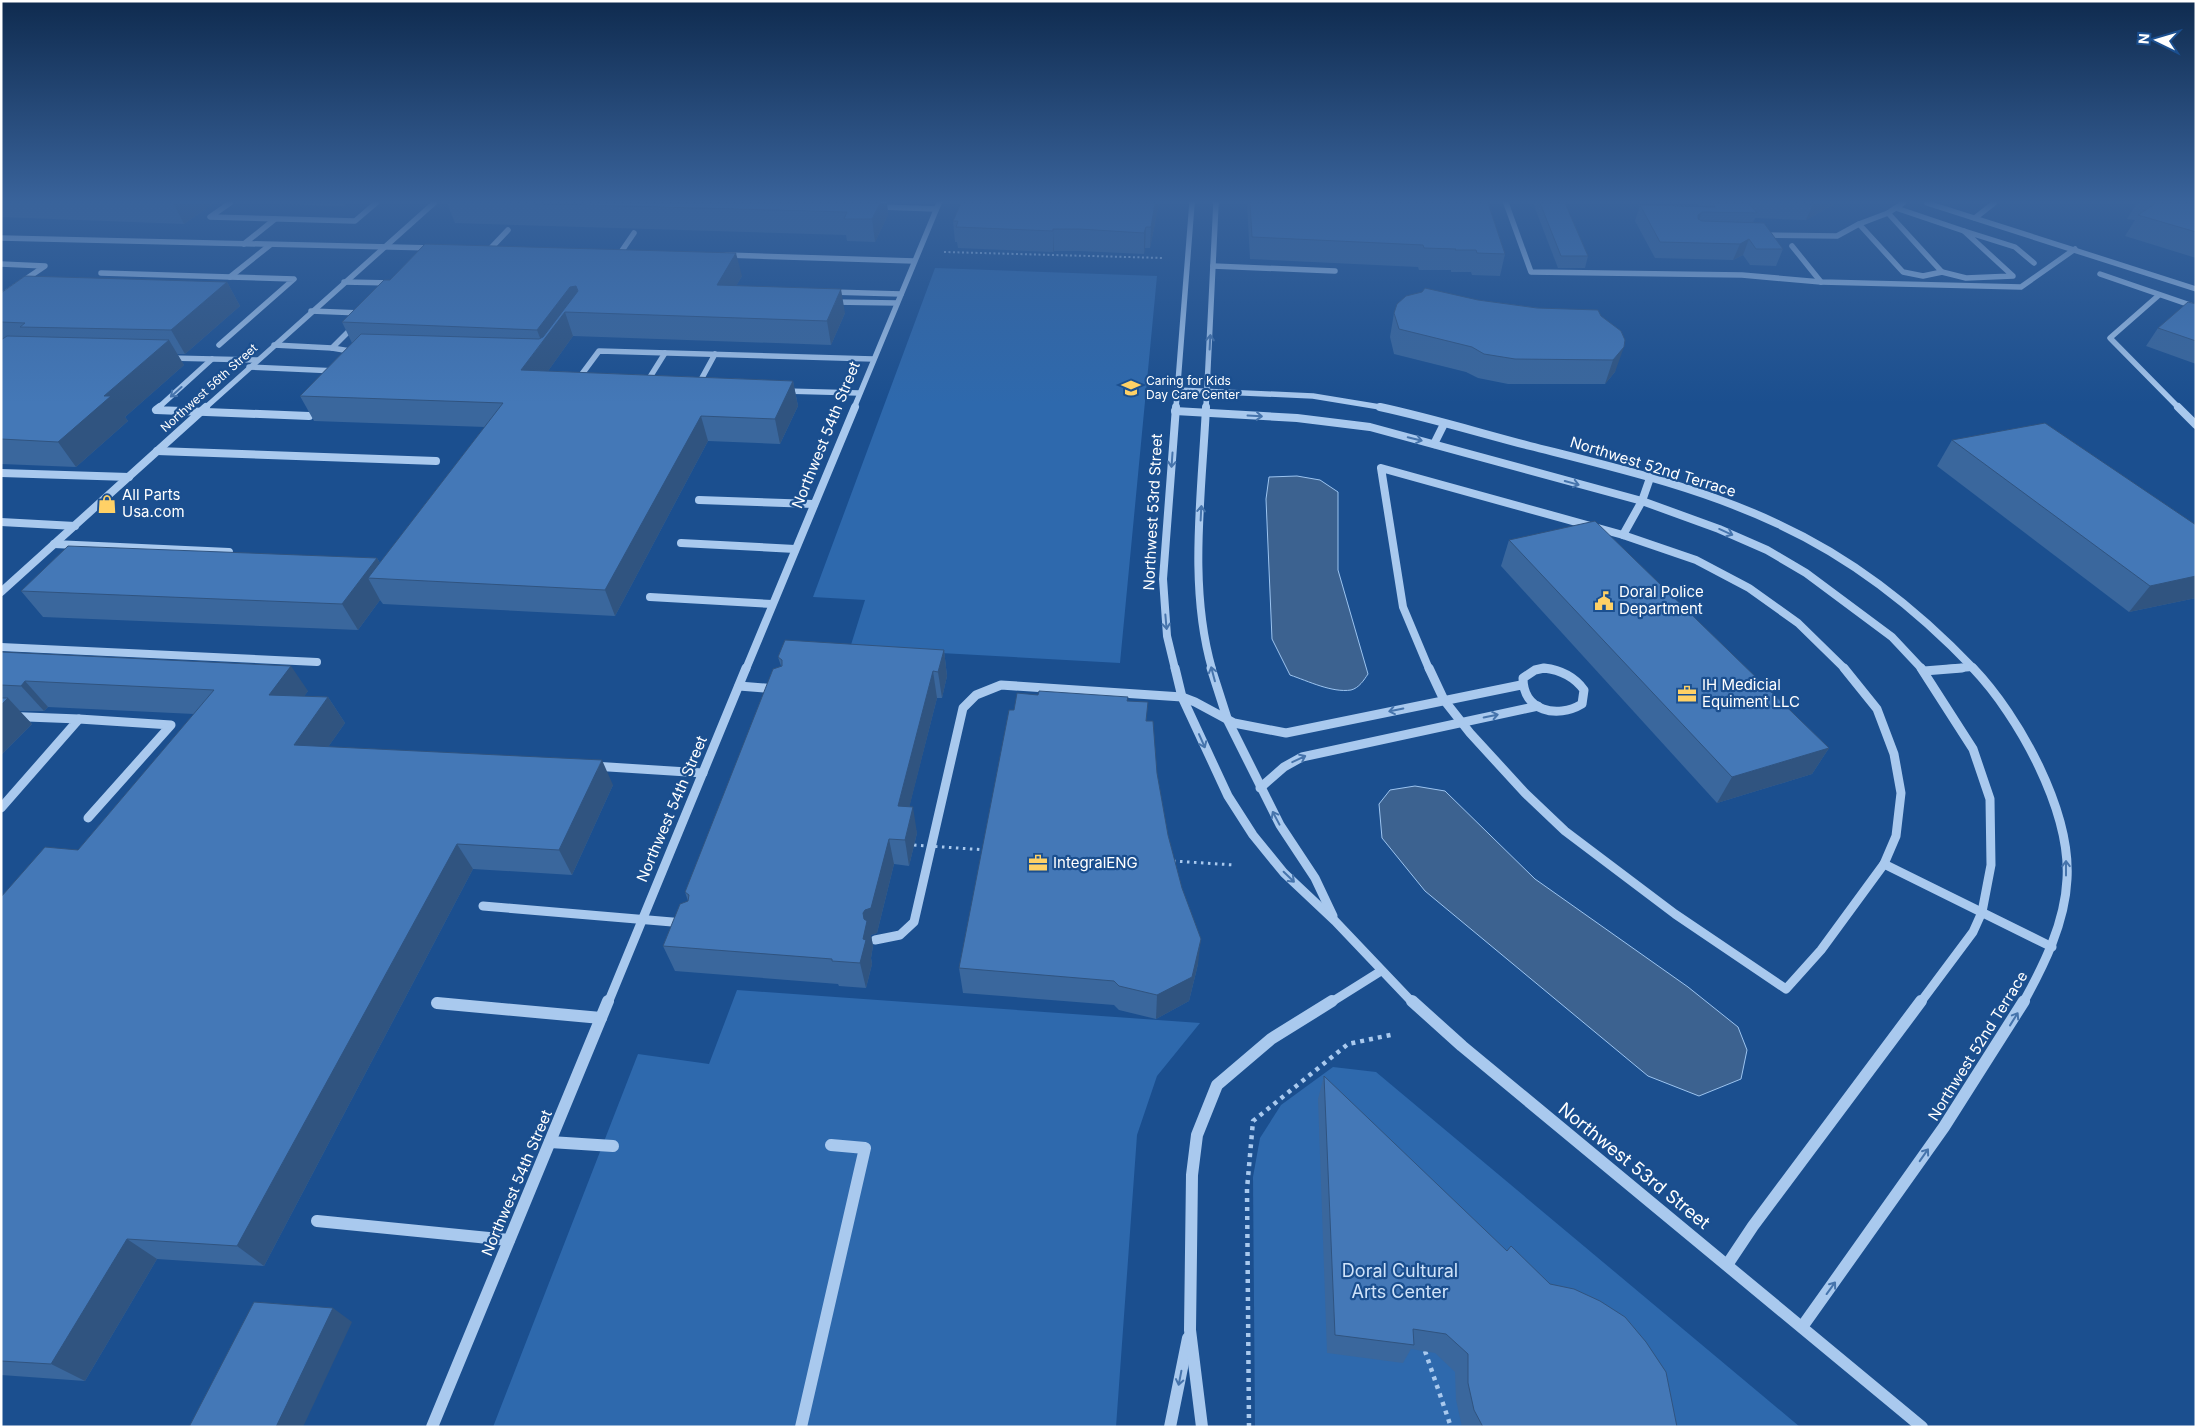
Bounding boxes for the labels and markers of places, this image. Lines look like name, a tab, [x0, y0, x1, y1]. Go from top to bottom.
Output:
place label: Caring for Kids Day Care Center	[1146, 373, 1240, 402]
school or university icon: Caring for Kids Day Care Center	[1120, 377, 1142, 399]
place label: All Parts Usa.com	[122, 485, 185, 521]
shop icon: All Parts Usa.com	[96, 493, 118, 515]
place label: Doral Police Department	[1619, 582, 1704, 618]
public building icon: Doral Police Department	[1593, 590, 1615, 612]
place label: IH Medicial Equiment LLC	[1702, 675, 1800, 711]
office icon: IH Medicial Equiment LLC	[1676, 683, 1698, 705]
office icon: IntegralENG	[1027, 852, 1049, 874]
place label: IntegralENG	[1053, 853, 1138, 872]

